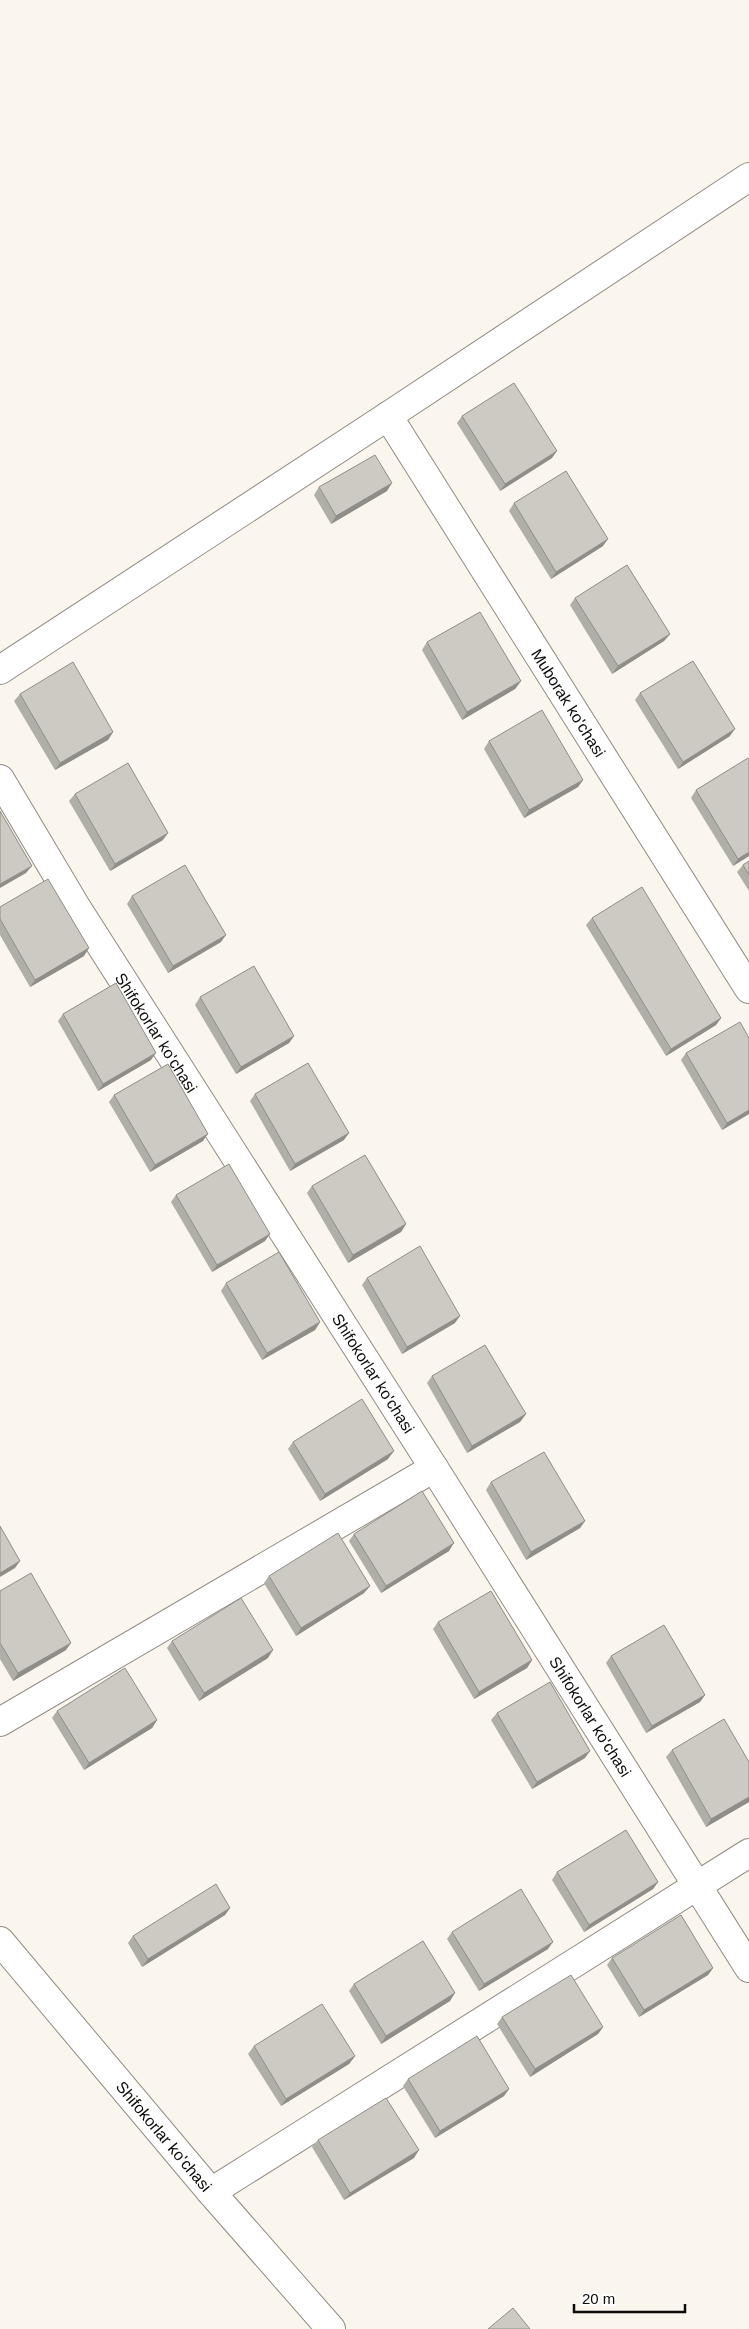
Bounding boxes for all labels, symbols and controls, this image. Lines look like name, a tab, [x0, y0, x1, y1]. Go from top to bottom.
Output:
street label: Muborak ko'chasi	[528, 646, 609, 760]
street label: Shifokorlar ko'chasi	[112, 970, 201, 1096]
street label: Shifokorlar ko'chasi	[329, 1310, 418, 1436]
street label: Shifokorlar ko'chasi	[546, 1653, 635, 1780]
street label: Shifokorlar ko'chasi	[113, 2078, 215, 2195]
scale bar	[574, 2282, 685, 2314]
text: 20 m	[582, 2290, 615, 2307]

